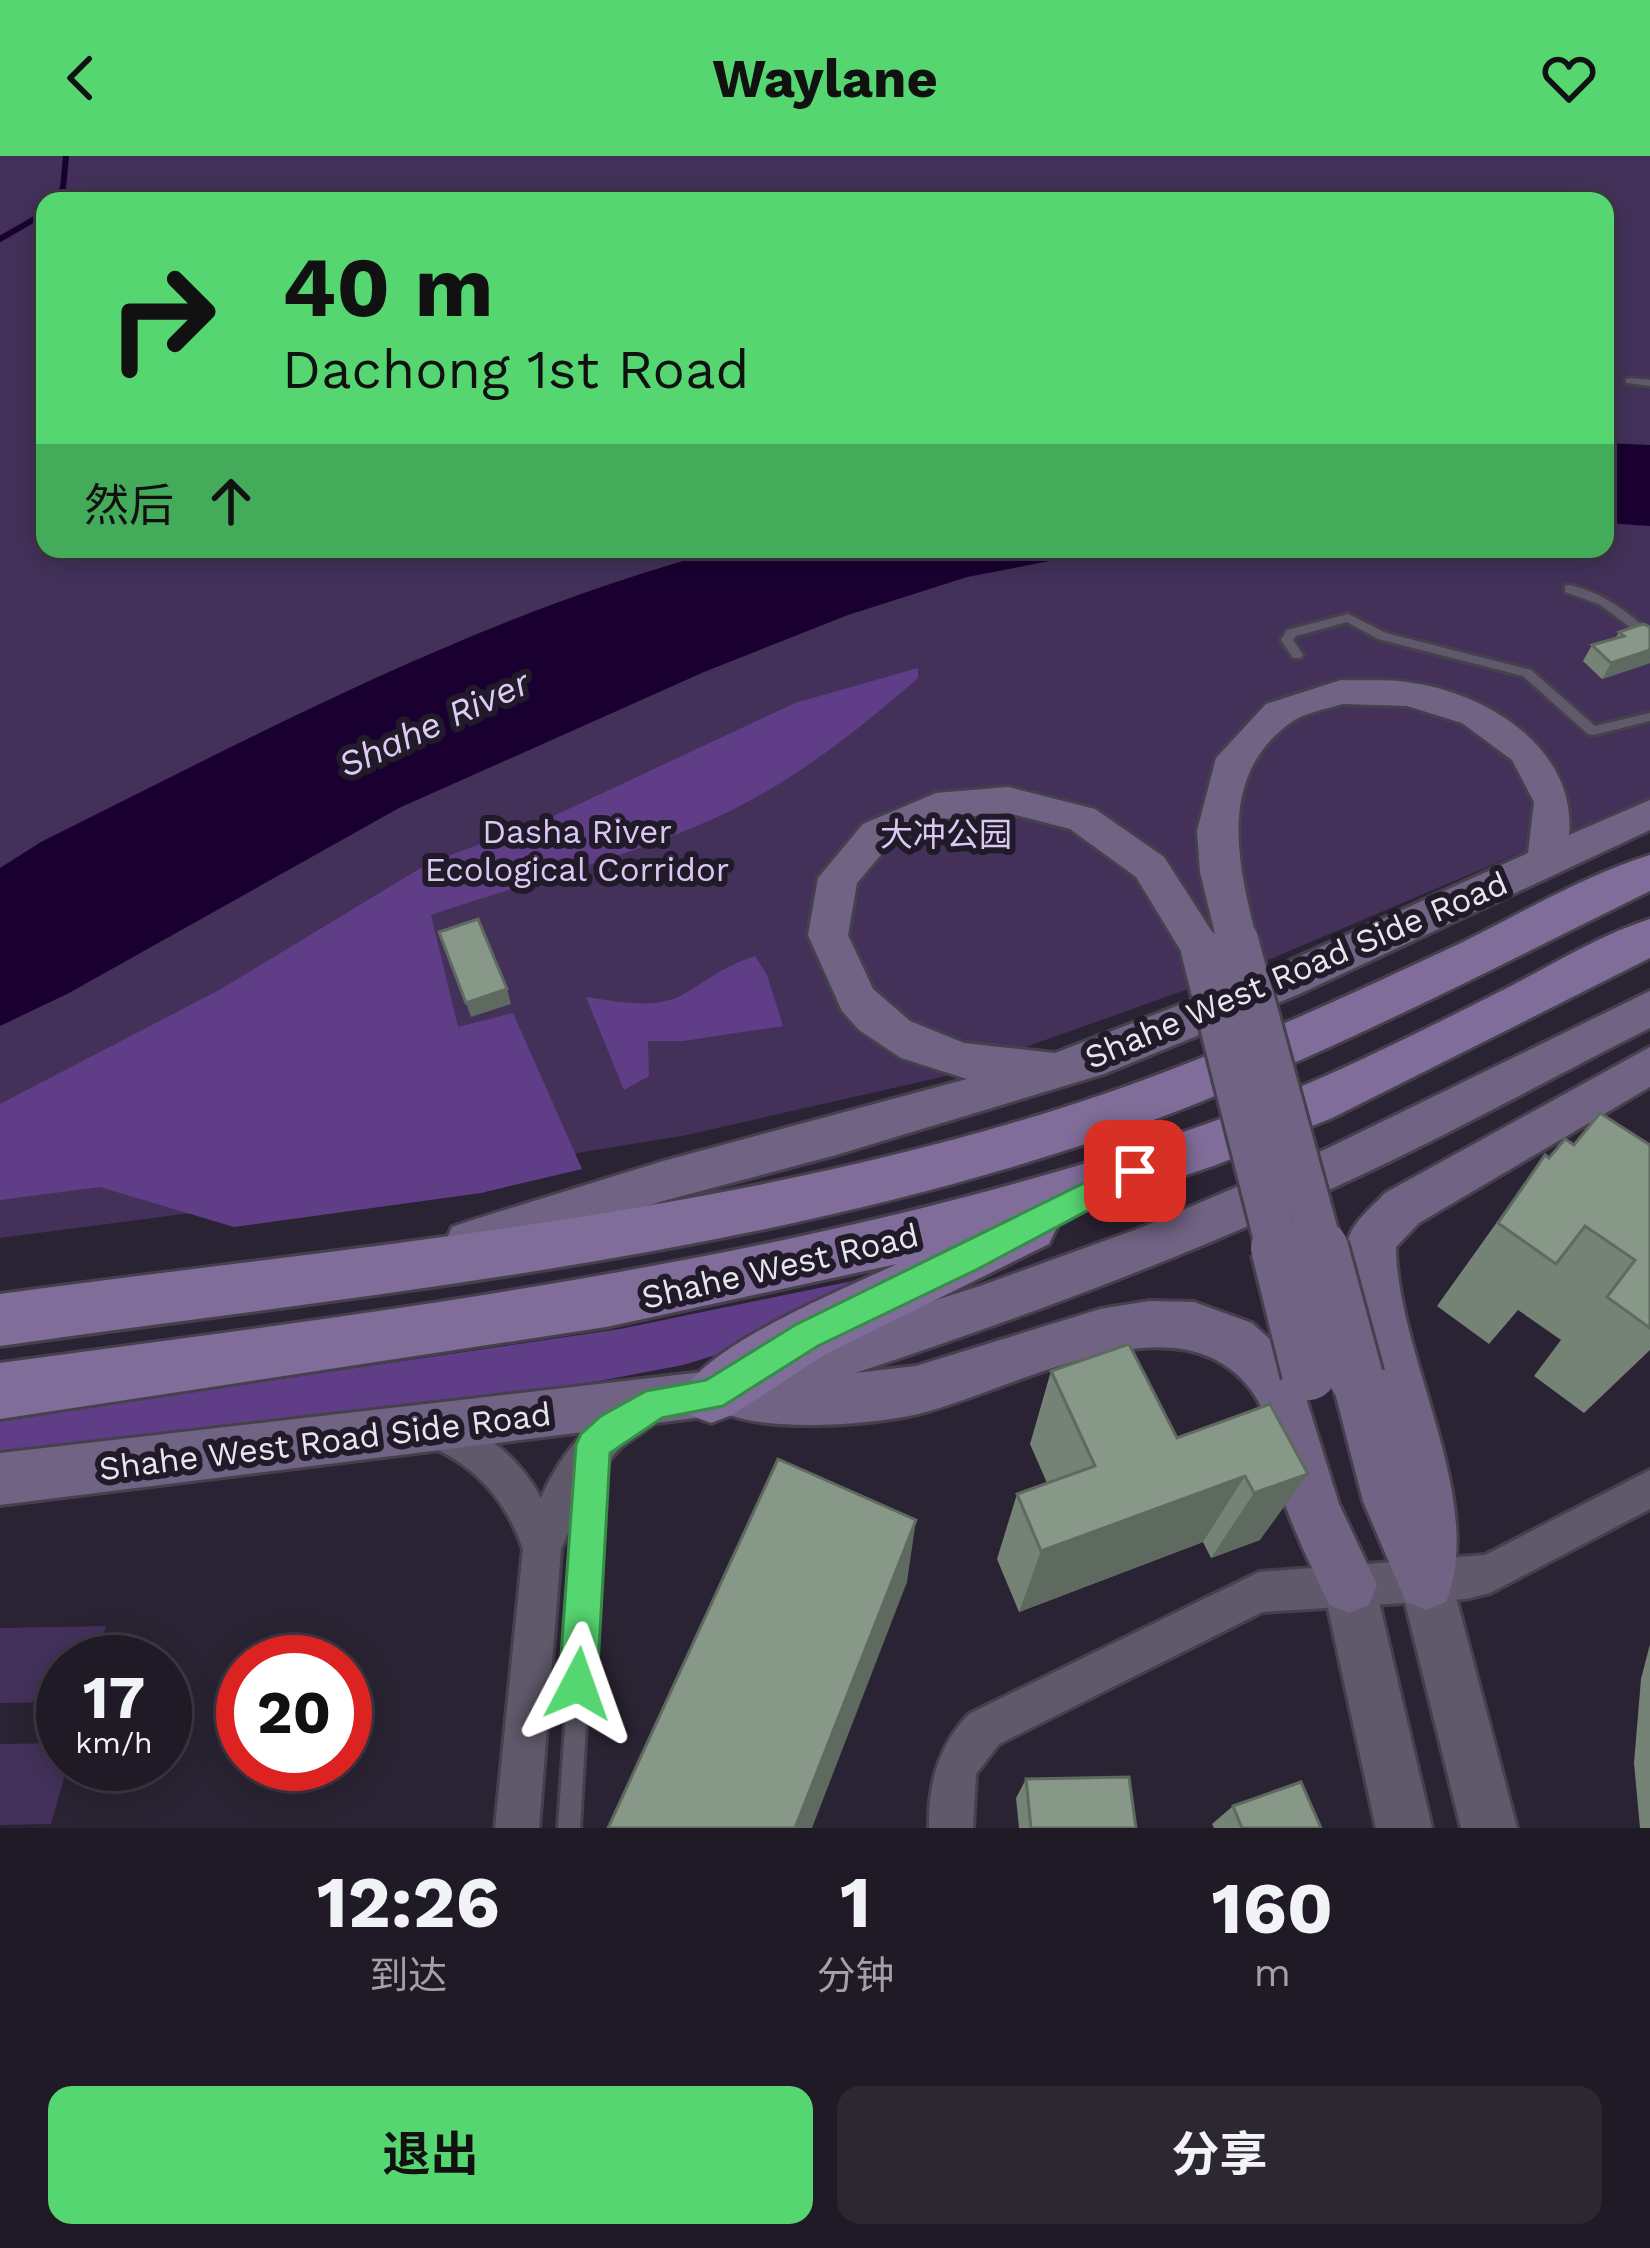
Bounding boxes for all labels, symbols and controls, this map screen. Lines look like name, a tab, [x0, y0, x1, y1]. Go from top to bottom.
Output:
icon: back	[48, 45, 114, 111]
icon: heart	[1536, 45, 1602, 111]
text: Waylane	[712, 47, 938, 110]
text: 40 m	[282, 238, 493, 336]
icon: right	[84, 240, 240, 396]
text: Dachong 1st Road	[282, 338, 749, 401]
icon: ahead	[198, 468, 264, 534]
text: 然后	[84, 479, 174, 532]
water label: Shahe River	[332, 661, 538, 787]
park label: Dasha River Ecological Corridor	[425, 812, 729, 889]
park label: 大冲公园	[880, 815, 1012, 854]
street label: Shahe West Road Side Road	[1079, 863, 1513, 1077]
pin	[1084, 1120, 1186, 1222]
icon: arrive	[1102, 1138, 1168, 1204]
street label: Shahe West Road	[638, 1215, 922, 1317]
street label: Shahe West Road Side Road	[97, 1394, 553, 1488]
position arrow	[515, 1621, 641, 1747]
speed limit sign: 20	[216, 1635, 372, 1791]
text: 17	[83, 1662, 145, 1733]
text: km/h	[75, 1725, 153, 1760]
text: 12:26	[317, 1860, 500, 1944]
text: 1	[840, 1860, 871, 1944]
text: 160	[1211, 1866, 1333, 1950]
text: m	[1254, 1950, 1291, 1995]
text: 到达	[369, 1953, 447, 1998]
text: 分钟	[817, 1953, 895, 1998]
button: 退出	[48, 2086, 813, 2224]
button: 分享	[837, 2086, 1602, 2224]

